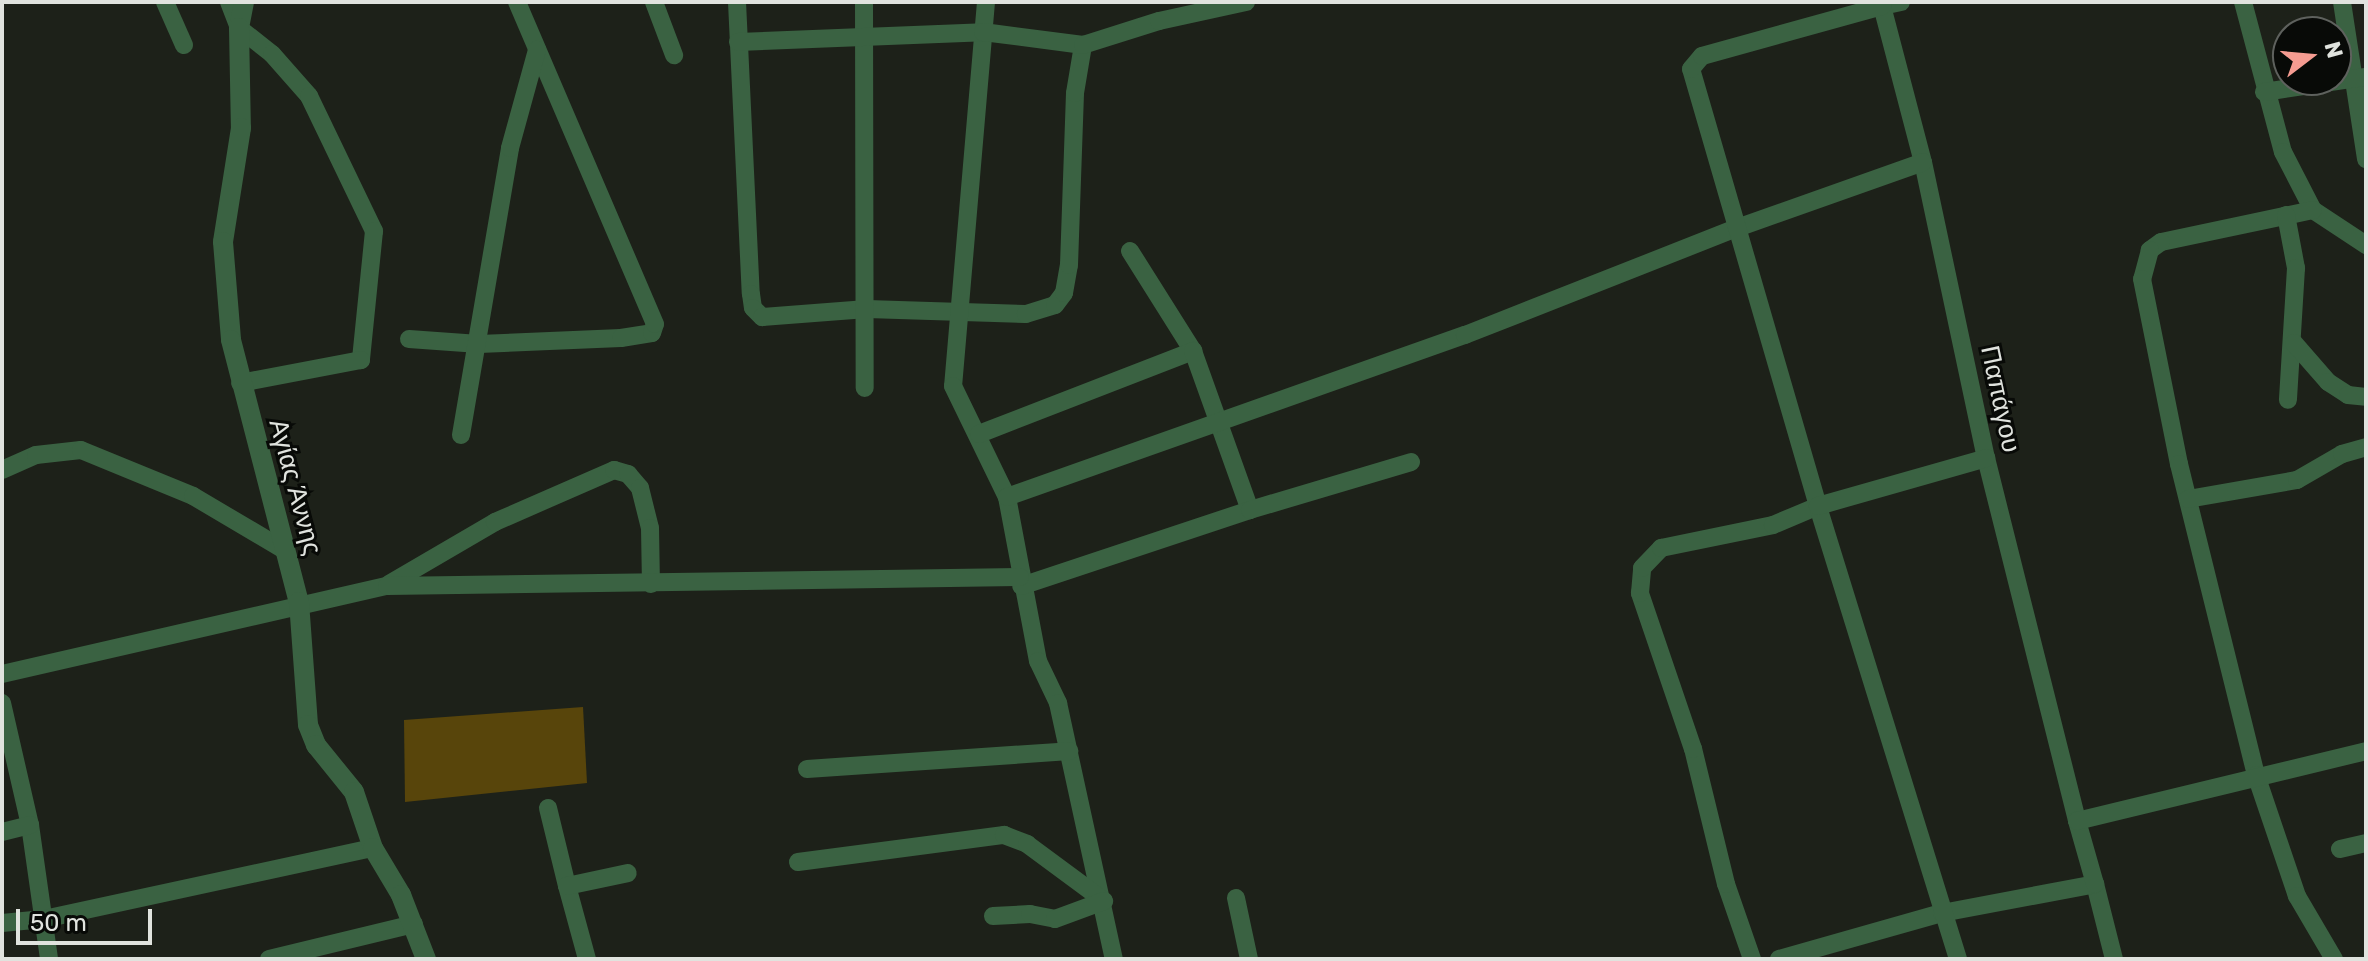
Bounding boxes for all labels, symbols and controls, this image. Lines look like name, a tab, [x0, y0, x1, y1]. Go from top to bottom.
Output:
north arrow	[2272, 16, 2352, 96]
text: N	[2318, 38, 2349, 61]
street label: Παπάγου	[1974, 343, 2026, 455]
street label: Αγίας Άννης	[262, 416, 328, 558]
scale bar	[20, 893, 156, 943]
text: 50 m	[30, 909, 87, 937]

